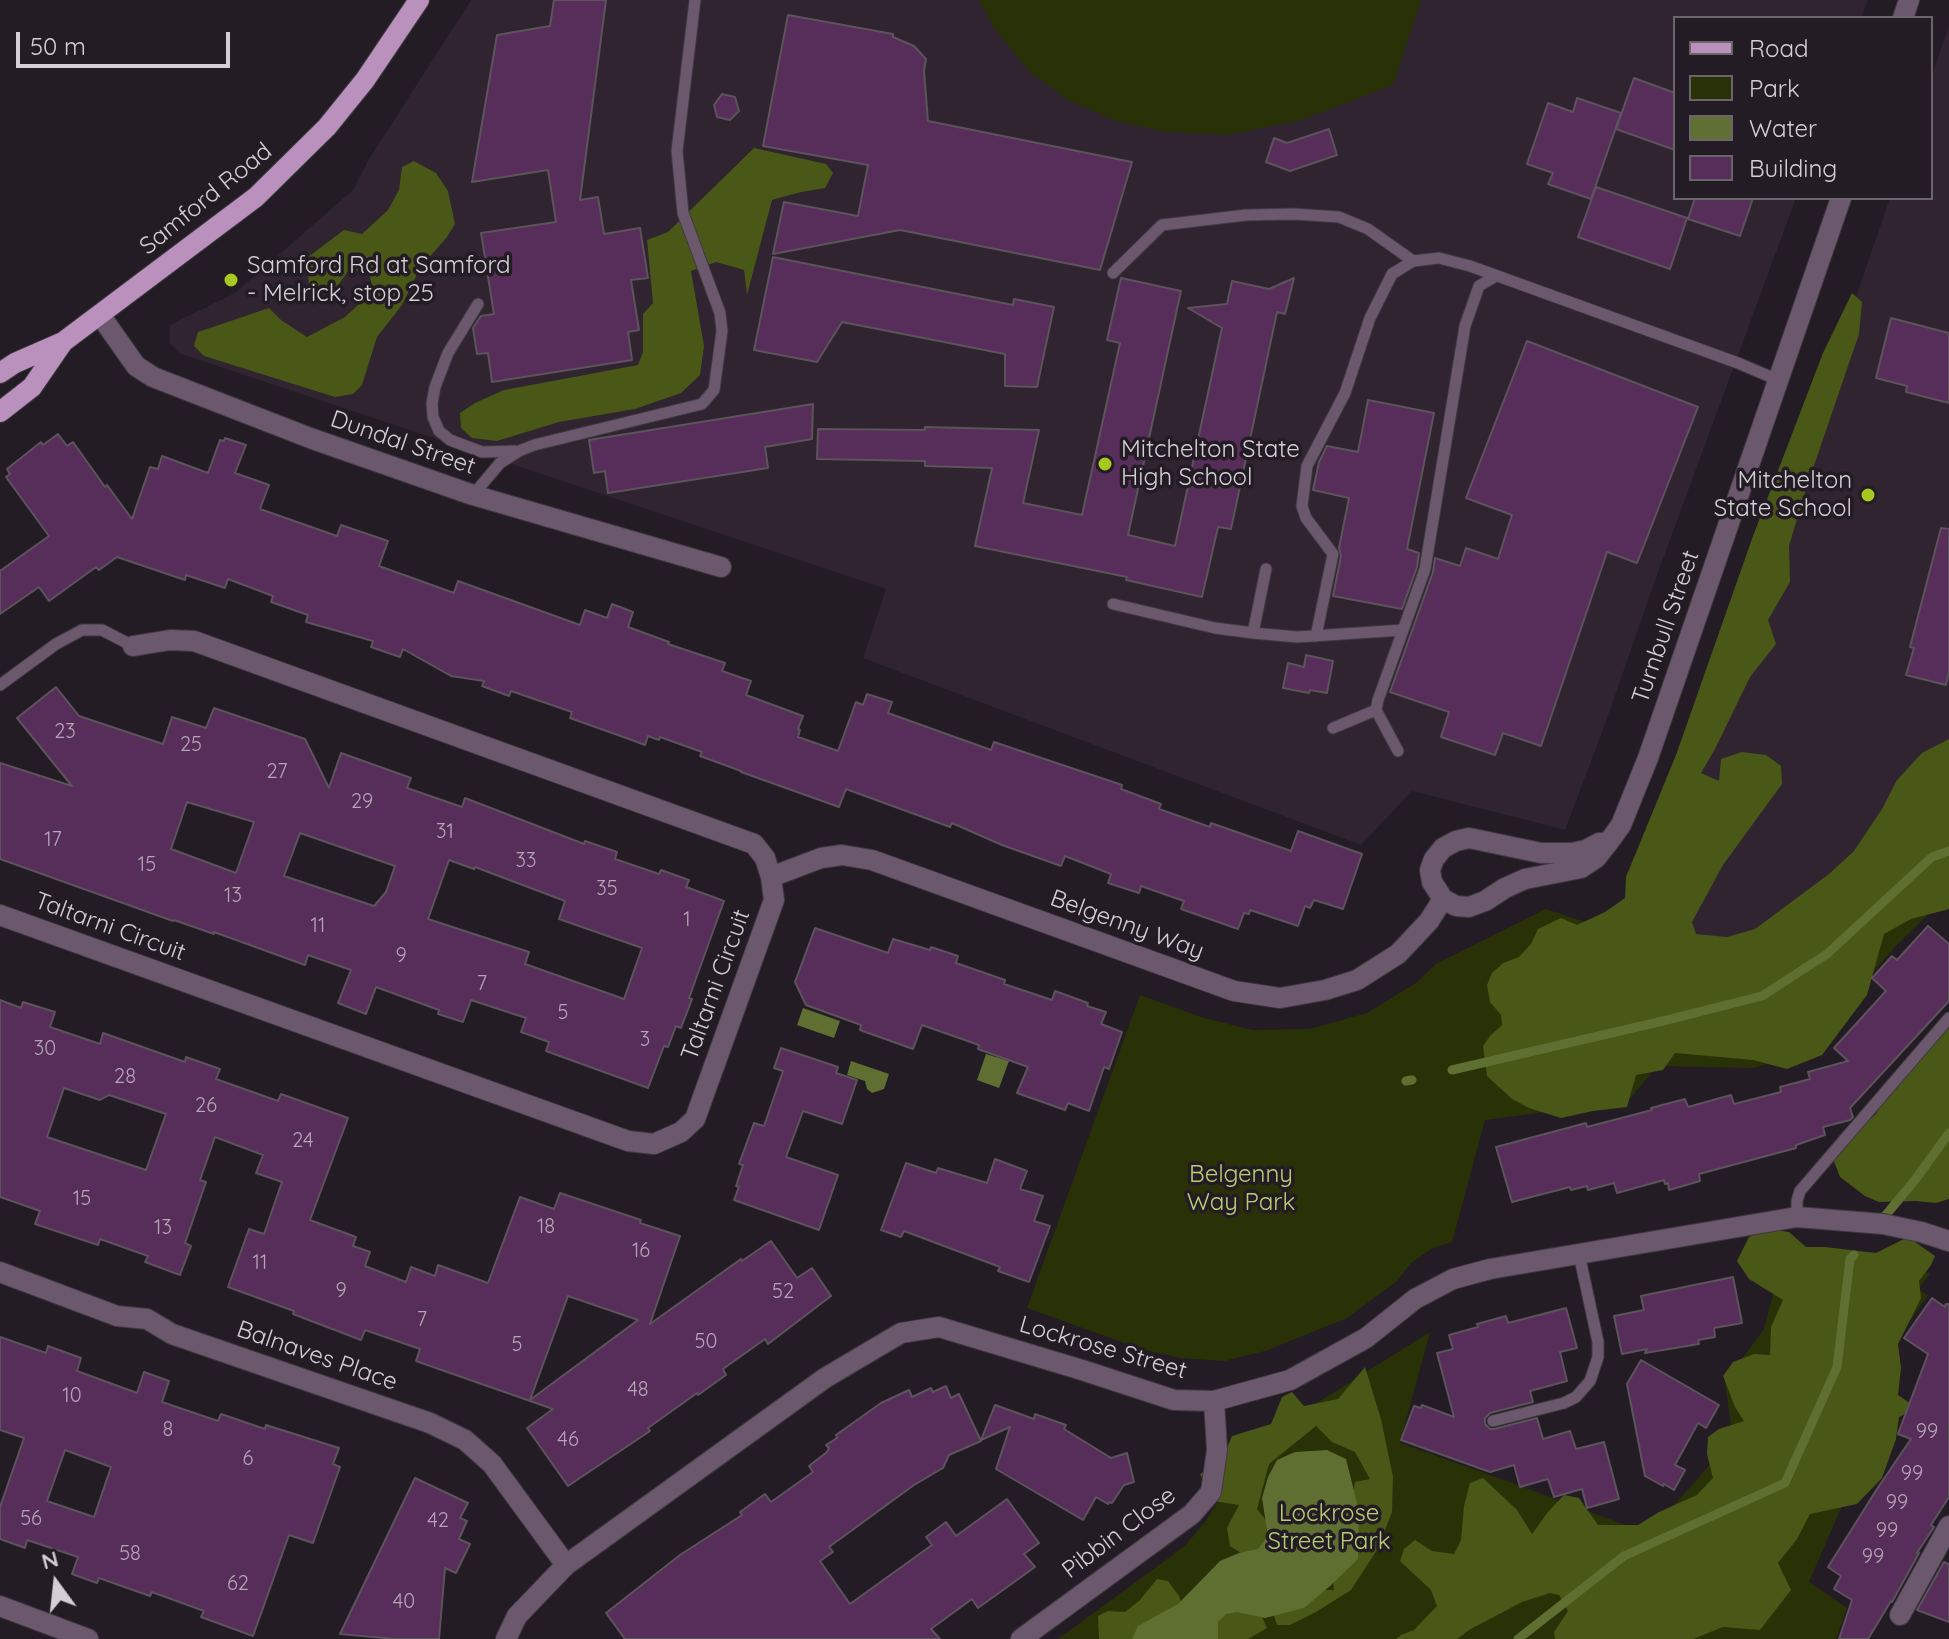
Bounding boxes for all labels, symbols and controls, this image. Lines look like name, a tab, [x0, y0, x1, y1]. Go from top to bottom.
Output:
scale bar	[20, 16, 234, 66]
legend	[1673, 16, 1933, 200]
text: 50 m	[30, 31, 86, 61]
text: Road	[1749, 33, 1809, 63]
text: Park	[1749, 73, 1800, 103]
text: Water	[1749, 113, 1817, 143]
street label: Samford Road	[134, 137, 278, 261]
text: Building	[1749, 153, 1837, 183]
place label: Samford Rd at Samford - Melrick, stop 25	[247, 252, 511, 308]
marker: Samford Rd at Samford - Melrick, stop 25	[222, 271, 240, 289]
street label: Dundal Street	[327, 405, 479, 481]
place label: Mitchelton State High School	[1121, 436, 1300, 492]
marker: Mitchelton State High School	[1096, 455, 1114, 473]
place label: Mitchelton State School	[1714, 467, 1852, 523]
marker: Mitchelton State School	[1859, 486, 1877, 504]
street label: Turnbull Street	[1626, 547, 1706, 707]
house number: 23	[54, 720, 76, 744]
house number: 25	[180, 733, 202, 757]
house number: 27	[267, 760, 287, 784]
house number: 29	[351, 790, 373, 814]
house number: 31	[436, 820, 454, 844]
house number: 17	[44, 828, 62, 852]
house number: 33	[516, 849, 536, 873]
house number: 15	[138, 853, 156, 877]
house number: 35	[596, 877, 618, 901]
house number: 13	[224, 884, 242, 908]
street label: Belgenny Way	[1046, 884, 1208, 966]
street label: Taltarni Circuit	[31, 886, 189, 968]
street label: Taltarni Circuit	[675, 906, 757, 1064]
house number: 1	[683, 908, 691, 932]
house number: 11	[311, 914, 325, 938]
house number: 9	[395, 944, 407, 968]
house number: 7	[477, 972, 487, 996]
house number: 5	[558, 1001, 568, 1025]
house number: 3	[640, 1028, 650, 1052]
house number: 30	[34, 1037, 56, 1061]
house number: 28	[114, 1065, 136, 1089]
house number: 26	[195, 1094, 217, 1118]
house number: 24	[292, 1129, 314, 1153]
park label: Belgenny Way Park	[1187, 1161, 1295, 1217]
house number: 15	[73, 1187, 91, 1211]
house number: 18	[537, 1215, 555, 1239]
house number: 13	[154, 1216, 172, 1240]
house number: 16	[632, 1239, 650, 1263]
house number: 11	[253, 1251, 267, 1275]
house number: 9	[335, 1279, 347, 1303]
house number: 52	[772, 1280, 794, 1304]
house number: 7	[417, 1308, 427, 1332]
street label: Lockrose Street	[1016, 1310, 1190, 1386]
street label: Balnaves Place	[233, 1315, 401, 1397]
house number: 50	[695, 1330, 717, 1354]
house number: 5	[512, 1333, 522, 1357]
house number: 48	[627, 1378, 649, 1402]
house number: 10	[62, 1384, 82, 1408]
house number: 8	[163, 1418, 173, 1442]
house number: 99	[1916, 1420, 1938, 1444]
house number: 46	[557, 1428, 579, 1452]
house number: 6	[243, 1447, 253, 1471]
house number: 99	[1901, 1462, 1923, 1486]
street label: Pibbin Close	[1057, 1481, 1181, 1585]
house number: 99	[1886, 1491, 1908, 1515]
park label: Lockrose Street Park	[1268, 1500, 1390, 1556]
house number: 56	[20, 1507, 42, 1531]
house number: 42	[427, 1509, 449, 1533]
house number: 99	[1876, 1519, 1898, 1543]
house number: 58	[119, 1542, 141, 1566]
north arrow	[16, 1543, 96, 1623]
text: N	[38, 1544, 61, 1575]
house number: 99	[1862, 1545, 1884, 1569]
house number: 62	[227, 1572, 249, 1596]
house number: 40	[393, 1590, 415, 1614]

